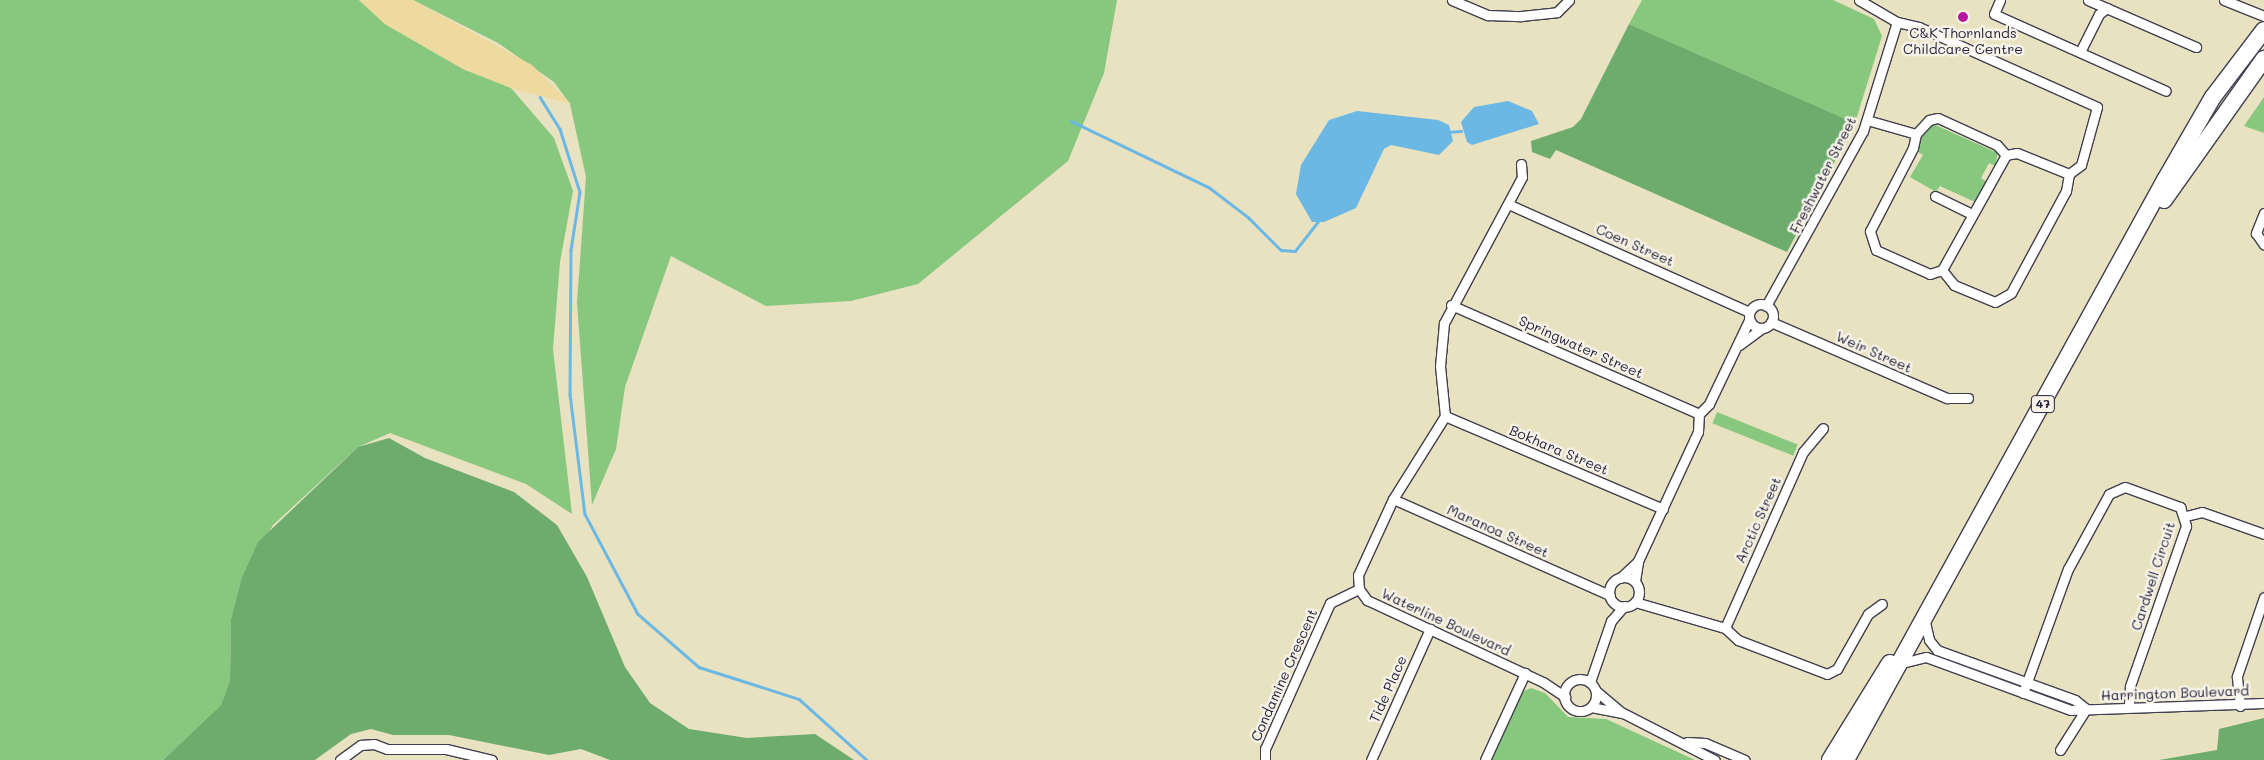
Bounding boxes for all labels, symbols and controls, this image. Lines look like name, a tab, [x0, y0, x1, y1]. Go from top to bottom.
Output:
marker: C&K Thornlands Childcare Centre	[1957, 11, 1969, 23]
place label: C&K Thornlands Childcare Centre	[1903, 25, 2023, 58]
street label: Freshwater Street	[1786, 114, 1860, 236]
street label: Coen Street	[1593, 220, 1677, 270]
street label: Springwater Street	[1516, 312, 1646, 382]
street label: Weir Street	[1833, 328, 1915, 376]
road number: 47	[2030, 394, 2056, 414]
street label: Bokhara Street	[1507, 422, 1611, 478]
street label: Arctic Street	[1731, 474, 1785, 566]
street label: Maranoa Street	[1445, 501, 1551, 561]
street label: Cardwell Circuit	[2128, 520, 2178, 632]
street label: Waterline Boulevard	[1379, 585, 1513, 659]
street label: Condamine Crescent	[1247, 606, 1321, 744]
street label: Tide Place	[1366, 653, 1410, 725]
street label: Harrington Boulevard	[2101, 682, 2249, 704]

